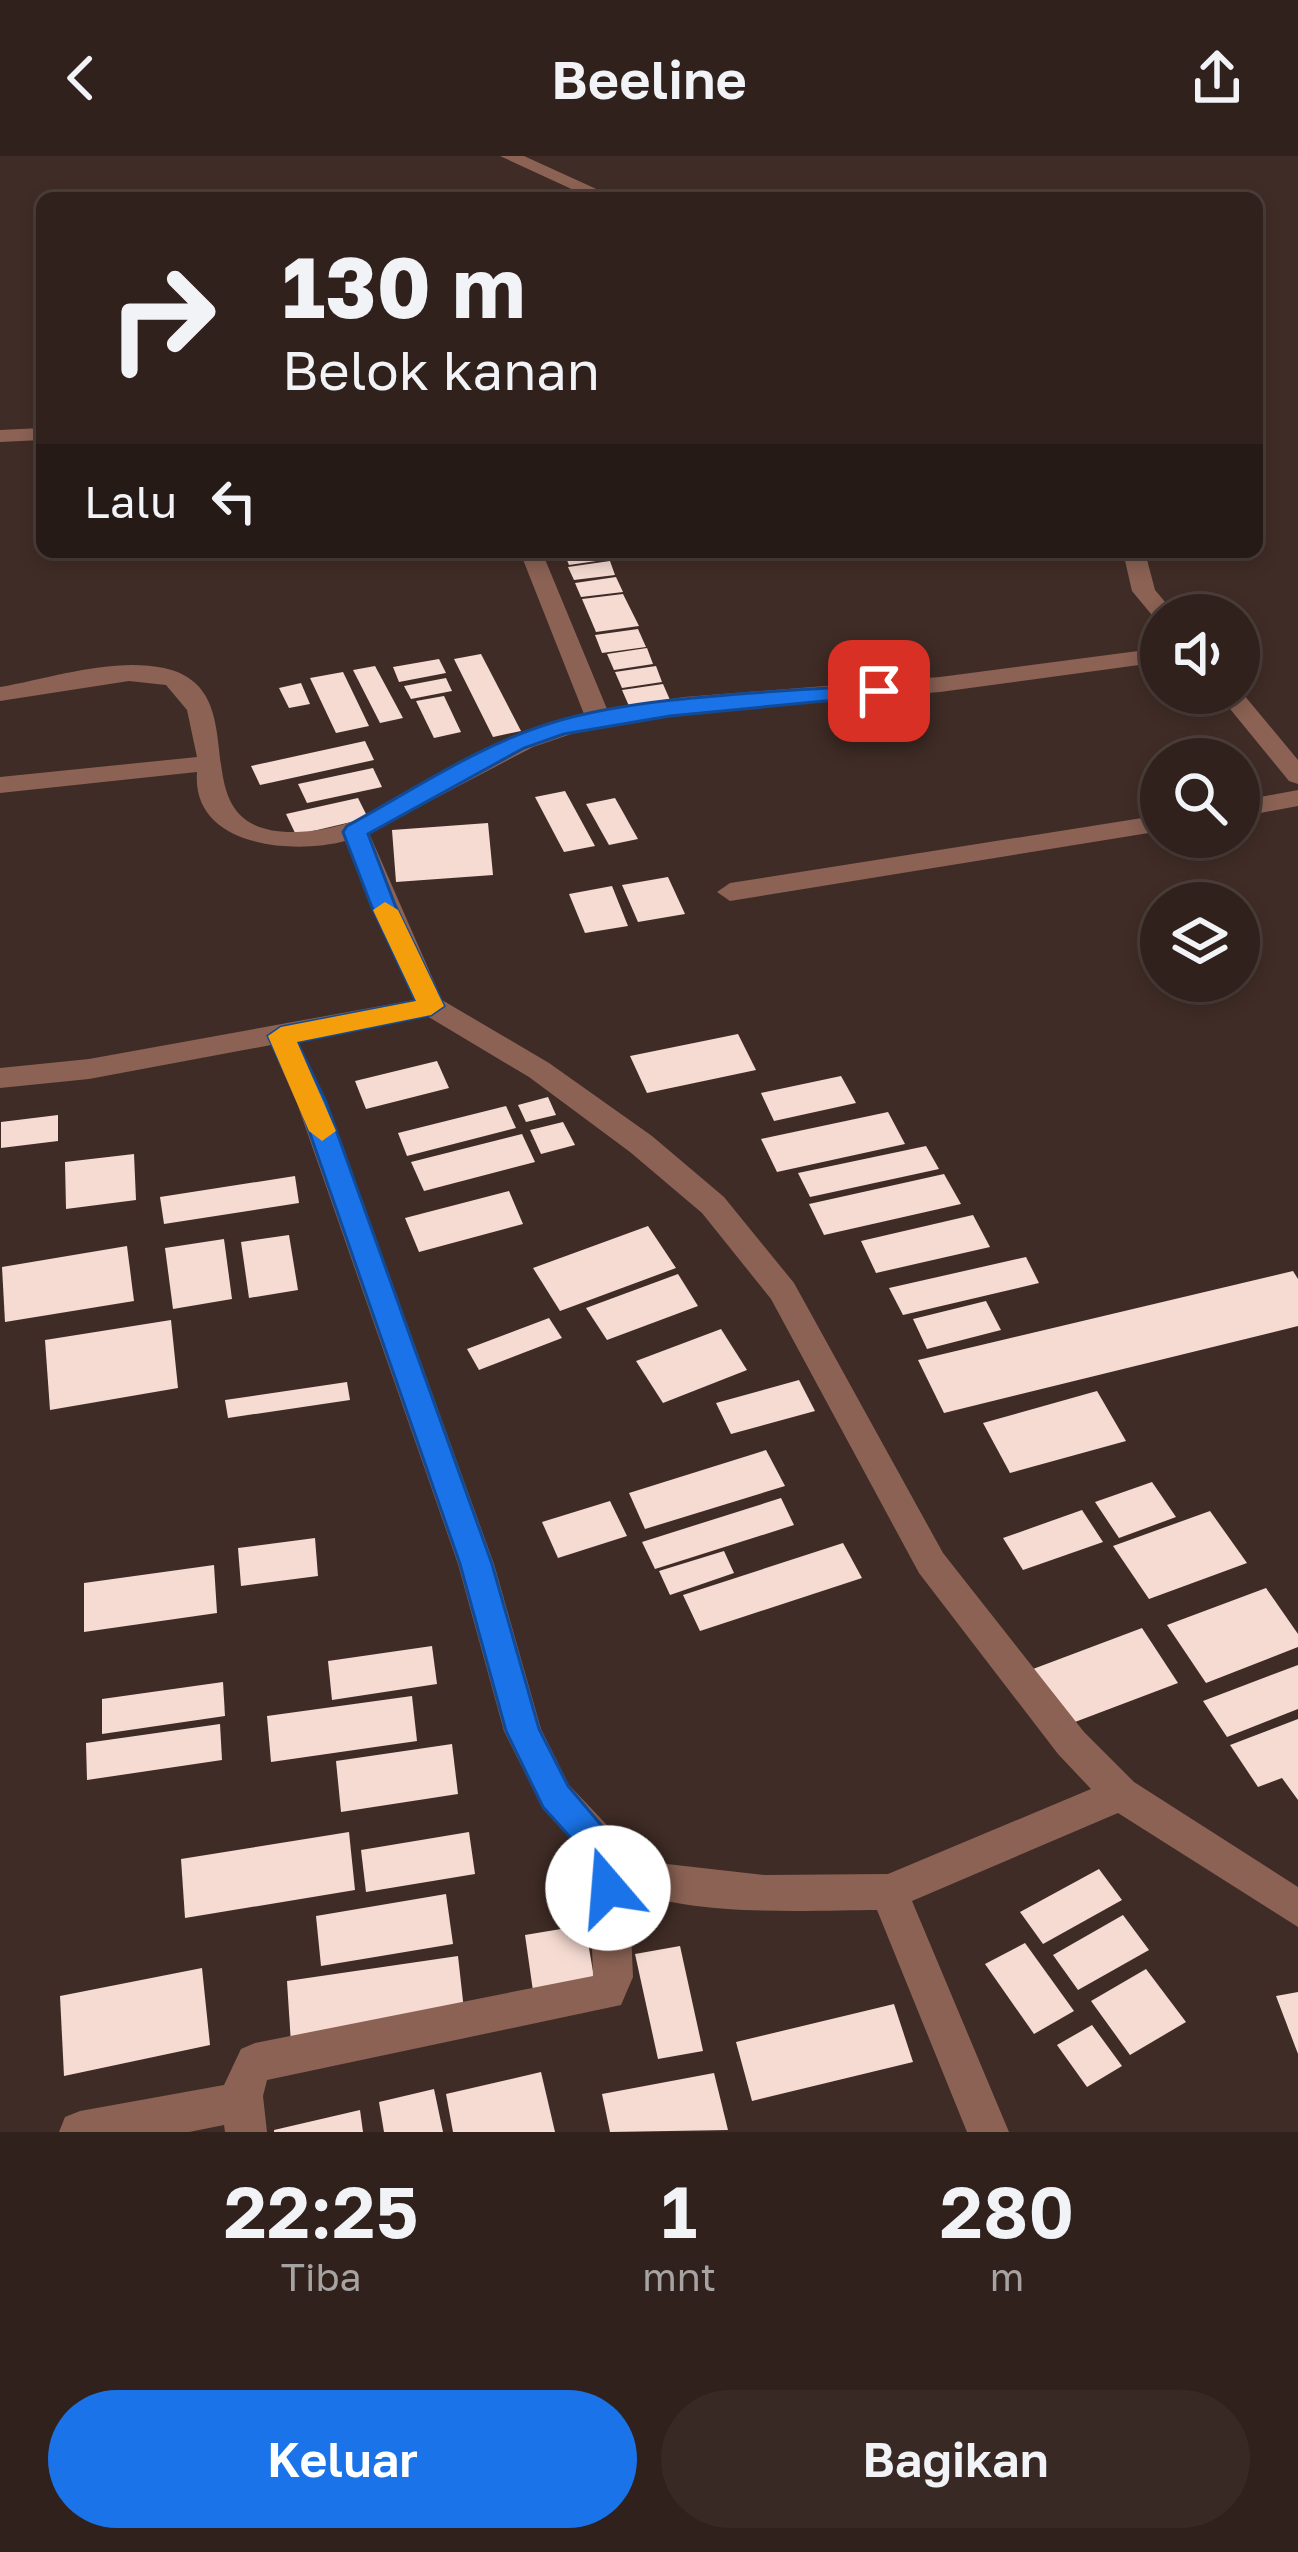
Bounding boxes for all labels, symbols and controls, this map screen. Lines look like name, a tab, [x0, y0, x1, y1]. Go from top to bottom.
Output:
icon: back	[48, 45, 114, 111]
icon: share	[1184, 45, 1250, 111]
text: Beeline	[551, 46, 747, 111]
text: 130 m	[282, 236, 526, 336]
icon: right	[84, 240, 240, 396]
text: Belok kanan	[282, 337, 600, 402]
icon: left	[201, 468, 267, 534]
text: Lalu	[84, 474, 177, 528]
map controls	[1140, 594, 1260, 1002]
button: sound	[1140, 594, 1260, 714]
pin	[828, 640, 930, 742]
icon: arrive	[846, 658, 912, 724]
button: search	[1140, 738, 1260, 858]
button: layers	[1140, 882, 1260, 1002]
position arrow	[545, 1825, 671, 1951]
text: 22:25	[224, 2167, 419, 2254]
text: 1	[661, 2167, 697, 2254]
text: 280	[940, 2167, 1074, 2254]
text: Tiba	[281, 2253, 362, 2300]
text: mnt	[642, 2253, 716, 2300]
text: m	[990, 2253, 1024, 2300]
button: Keluar	[48, 2390, 637, 2528]
button: Bagikan	[661, 2390, 1250, 2528]

